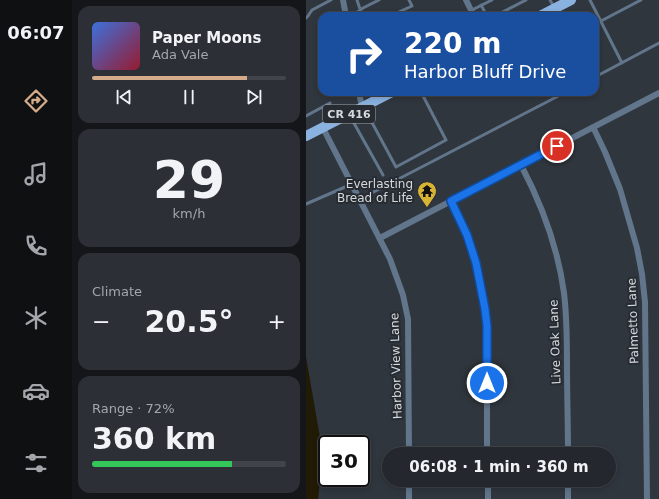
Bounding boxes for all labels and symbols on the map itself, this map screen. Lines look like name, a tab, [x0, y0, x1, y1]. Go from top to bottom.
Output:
road number: CR 416	[323, 105, 375, 123]
pin	[540, 129, 574, 163]
place label: Everlasting Bread of Life	[337, 177, 413, 205]
temple icon: Everlasting Bread of Life	[416, 180, 438, 208]
street label: Palmetto Lane	[625, 278, 641, 364]
street label: Live Oak Lane	[547, 299, 563, 385]
street label: Harbor View Lane	[387, 313, 405, 419]
position arrow	[466, 362, 508, 404]
speed limit sign: 30	[318, 435, 370, 487]

